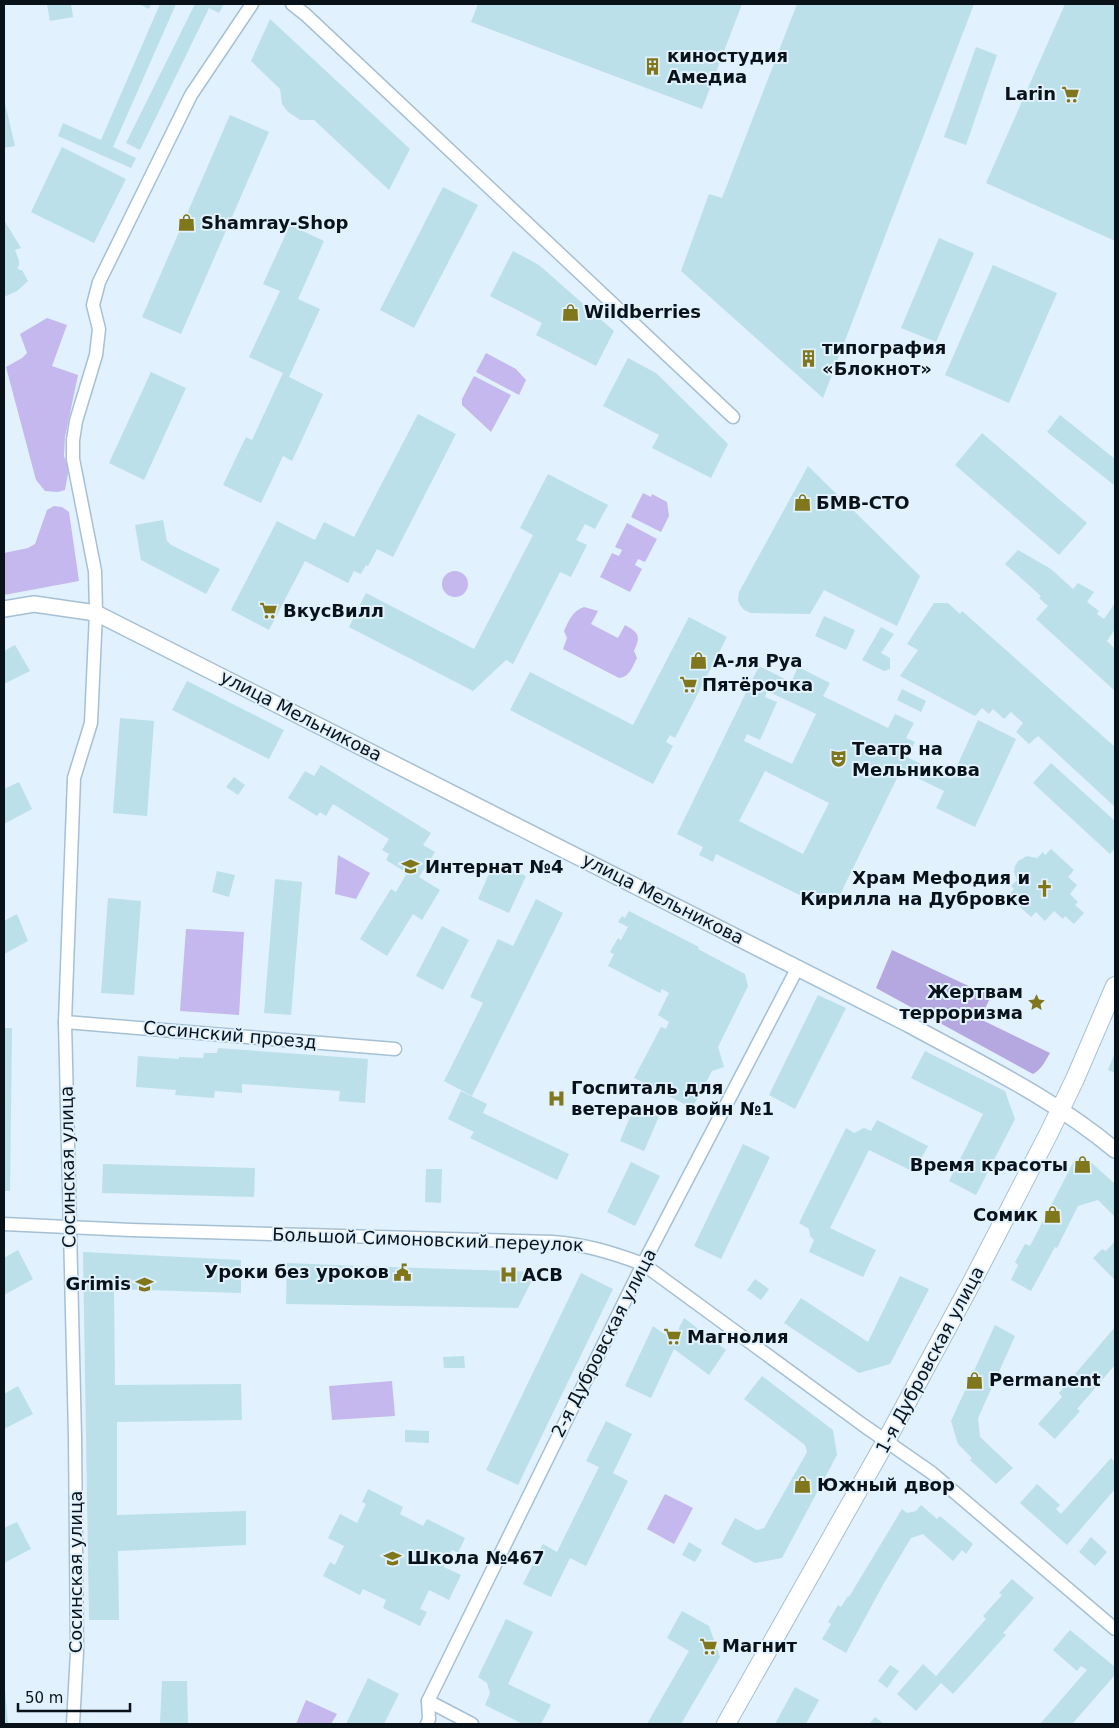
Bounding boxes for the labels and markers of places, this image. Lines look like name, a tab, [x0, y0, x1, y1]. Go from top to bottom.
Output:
place label: киностудия Амедиа	[667, 45, 788, 87]
building icon: киностудия Амедиа	[643, 56, 663, 76]
place label: Larin	[1005, 83, 1056, 104]
supermarket icon: Larin	[1060, 84, 1080, 104]
place label: Shamray-Shop	[201, 212, 348, 233]
shop icon: Shamray-Shop	[177, 213, 197, 233]
place label: Wildberries	[584, 301, 701, 322]
shop icon: Wildberries	[560, 302, 580, 322]
place label: типография «Блокнот»	[822, 337, 946, 379]
building icon: типография «Блокнот»	[798, 348, 818, 368]
place label: БМВ-СТО	[816, 492, 910, 513]
shop icon: БМВ-СТО	[792, 493, 812, 513]
place label: ВкусВилл	[283, 600, 384, 621]
supermarket icon: ВкусВилл	[259, 601, 279, 621]
place label: А-ля Руа	[713, 650, 802, 671]
shop icon: А-ля Руа	[689, 651, 709, 671]
place label: Пятёрочка	[702, 674, 813, 695]
supermarket icon: Пятёрочка	[678, 675, 698, 695]
place label: Театр на Мельникова	[852, 738, 980, 780]
theatre icon: Театр на Мельникова	[828, 749, 848, 769]
place label: Интернат №4	[425, 856, 564, 877]
school or university icon: Интернат №4	[401, 857, 421, 877]
place label: Храм Мефодия и Кирилла на Дубровке	[800, 867, 1030, 909]
church icon: Храм Мефодия и Кирилла на Дубровке	[1034, 878, 1054, 898]
place label: Жертвам терроризма	[899, 981, 1023, 1023]
place icon: Жертвам терроризма	[1027, 992, 1047, 1012]
place label: Госпиталь для ветеранов войн №1	[571, 1077, 774, 1119]
hospital icon: Госпиталь для ветеранов войн №1	[547, 1088, 567, 1108]
place label: Время красоты	[910, 1154, 1068, 1175]
shop icon: Время красоты	[1072, 1155, 1092, 1175]
place label: Сомик	[973, 1204, 1038, 1225]
shop icon: Сомик	[1042, 1205, 1062, 1225]
place label: Уроки без уроков	[204, 1261, 389, 1282]
public building icon: Уроки без уроков	[393, 1262, 413, 1282]
place label: АСВ	[522, 1264, 563, 1285]
hospital icon: АСВ	[498, 1265, 518, 1285]
place label: Grimis	[66, 1273, 131, 1294]
school or university icon: Grimis	[135, 1274, 155, 1294]
place label: Магнолия	[687, 1326, 789, 1347]
supermarket icon: Магнолия	[663, 1327, 683, 1347]
place label: Permanent	[989, 1369, 1101, 1390]
shop icon: Permanent	[965, 1370, 985, 1390]
place label: Южный двор	[817, 1474, 955, 1495]
shop icon: Южный двор	[793, 1475, 813, 1495]
place label: Школа №467	[407, 1547, 545, 1568]
school or university icon: Школа №467	[383, 1548, 403, 1568]
place label: Магнит	[722, 1635, 798, 1656]
supermarket icon: Магнит	[698, 1636, 718, 1656]

